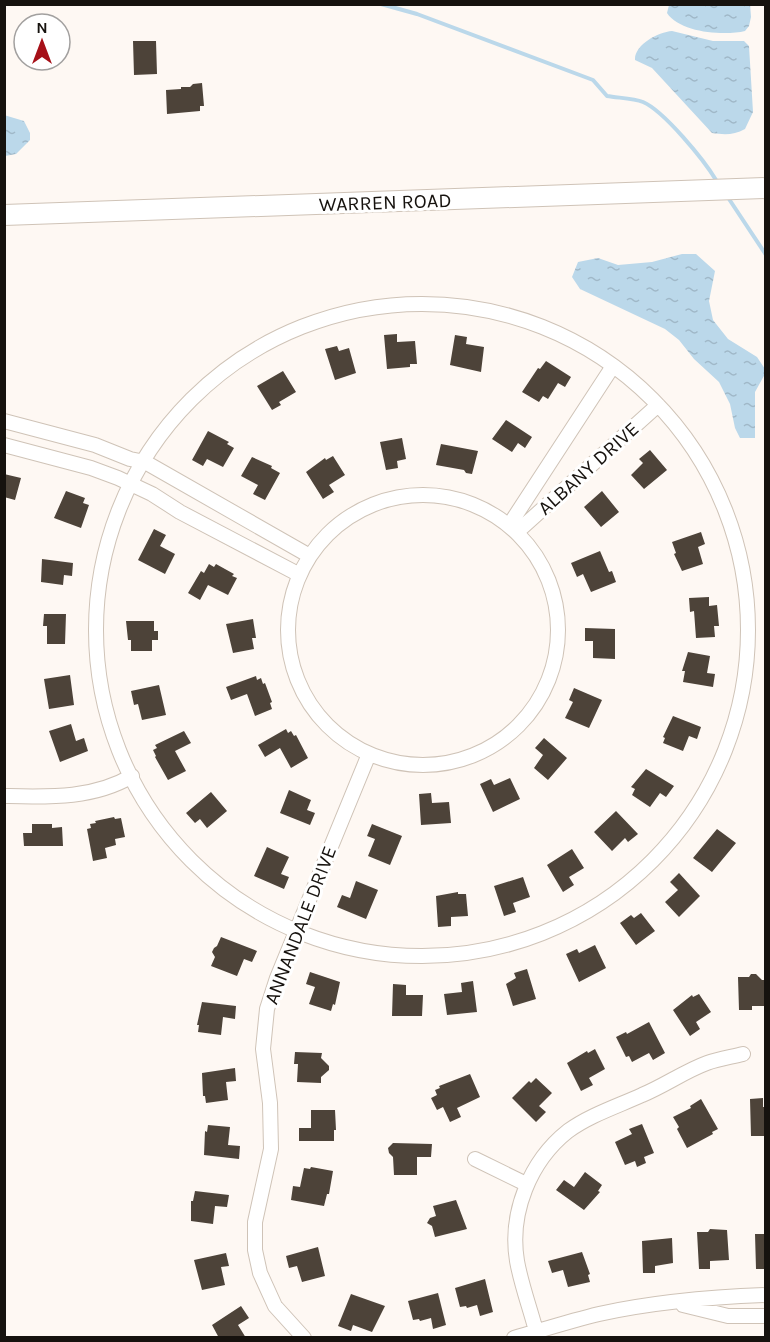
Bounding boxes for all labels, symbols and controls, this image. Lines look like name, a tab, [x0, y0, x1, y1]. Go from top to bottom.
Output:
north arrow	[12, 12, 72, 72]
text: N	[36, 18, 48, 37]
street label: WARREN ROAD	[318, 189, 452, 216]
street label: ALBANY DRIVE	[533, 417, 643, 520]
street label: ANNANDALE DRIVE	[260, 843, 341, 1008]

